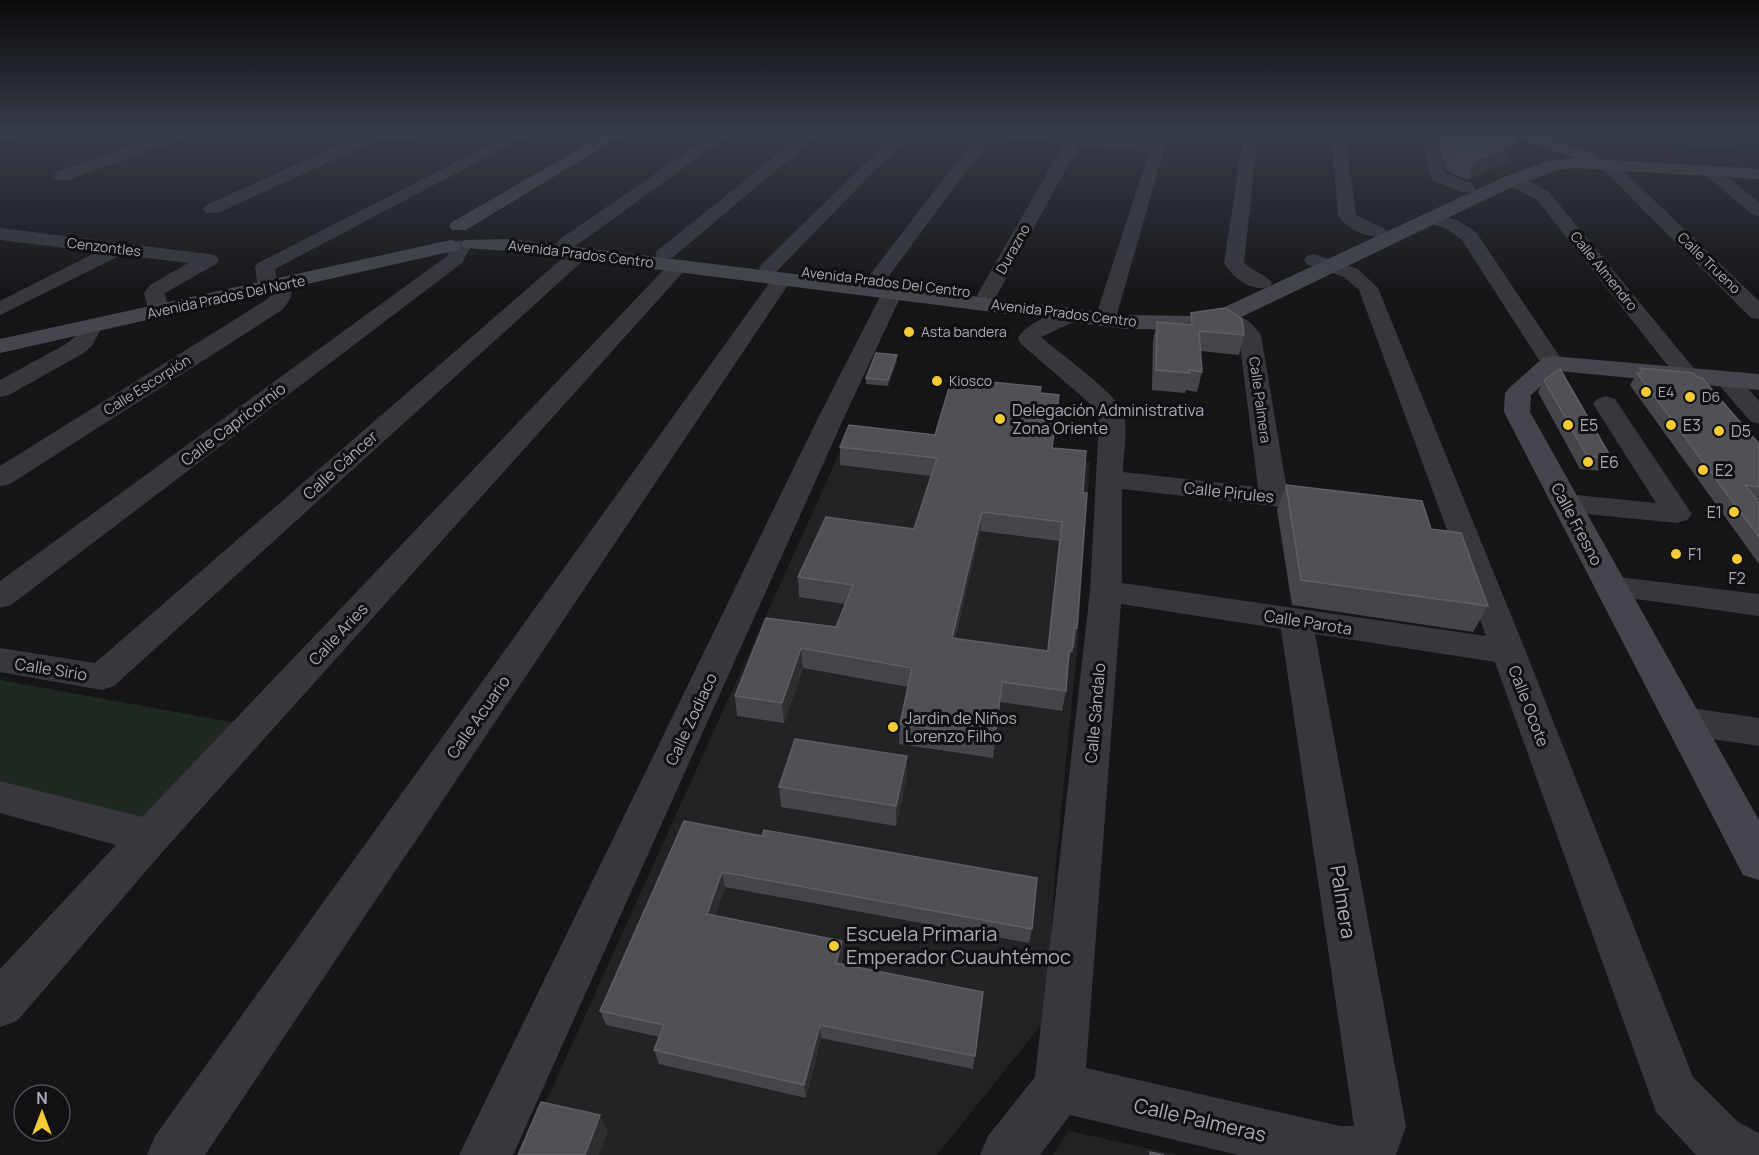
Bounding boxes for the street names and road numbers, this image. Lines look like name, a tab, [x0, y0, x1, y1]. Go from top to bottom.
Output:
street label: Durazno	[991, 220, 1034, 277]
street label: Calle Almendro	[1566, 227, 1642, 314]
street label: Calle Trueno	[1674, 228, 1745, 298]
street label: Cenzontles	[66, 233, 142, 260]
street label: Avenida Prados Centro	[507, 235, 655, 272]
street label: Avenida Prados Del Centro	[801, 262, 972, 301]
street label: Avenida Prados Del Norte	[145, 270, 307, 323]
street label: Avenida Prados Centro	[990, 294, 1138, 331]
street label: Calle Escorpión	[99, 350, 194, 419]
street label: Calle Palmera	[1245, 356, 1276, 444]
street label: Calle Capricornio	[176, 377, 290, 471]
street label: Calle Cáncer	[298, 425, 382, 505]
street label: Calle Pirules	[1183, 476, 1275, 508]
street label: Calle Fresno	[1546, 479, 1608, 569]
street label: Calle Aries	[303, 598, 373, 670]
street label: Calle Parota	[1262, 604, 1354, 640]
street label: Calle Sirio	[13, 652, 89, 686]
street label: Calle Sándalo	[1080, 662, 1110, 764]
street label: Calle Ocote	[1503, 662, 1555, 750]
street label: Calle Zodiaco	[660, 669, 722, 769]
street label: Calle Acuario	[441, 671, 515, 763]
street label: Palmera	[1324, 863, 1363, 941]
street label: Calle Palmeras	[1131, 1091, 1269, 1148]

